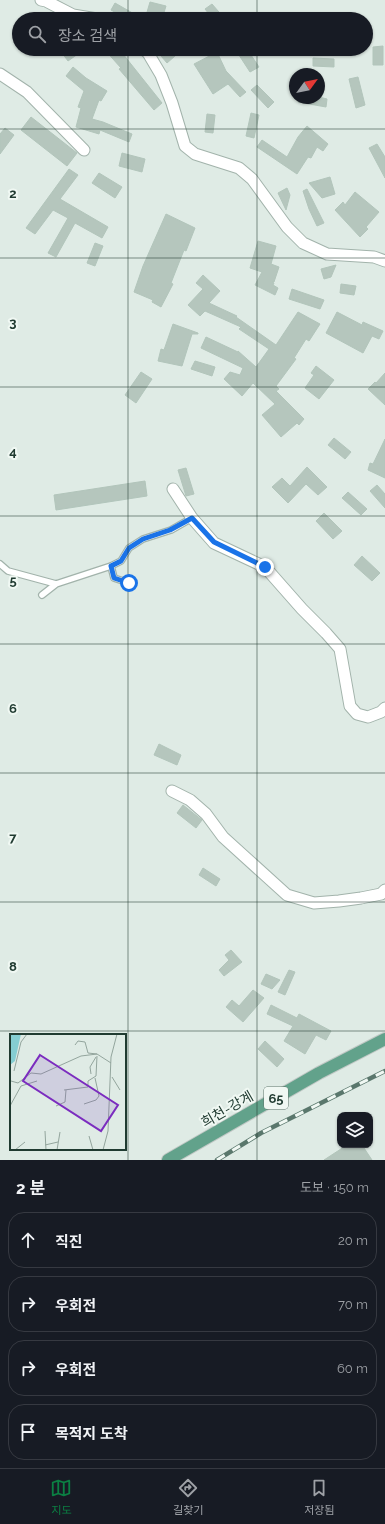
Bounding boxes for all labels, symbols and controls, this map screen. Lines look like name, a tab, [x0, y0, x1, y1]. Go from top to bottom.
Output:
search box	[12, 12, 373, 56]
icon: search	[26, 23, 48, 45]
text: 장소 검색	[58, 27, 117, 45]
north arrow	[289, 68, 325, 104]
text: 2	[9, 186, 17, 201]
text: 3	[9, 315, 17, 330]
text: 4	[9, 444, 17, 459]
route end	[256, 558, 274, 576]
text: 5	[9, 573, 17, 588]
route start	[120, 574, 138, 592]
text: 6	[9, 701, 17, 716]
text: 7	[9, 830, 17, 845]
text: 8	[9, 959, 17, 974]
inset map	[10, 1034, 126, 1150]
road number: 65	[264, 1087, 288, 1109]
street label: 희천-강계	[198, 1088, 256, 1130]
map controls	[337, 1112, 373, 1148]
button: layers	[337, 1112, 373, 1148]
text: 2 분	[16, 1178, 45, 1198]
text: 도보 · 150 m	[300, 1180, 369, 1195]
icon: ahead	[17, 1229, 39, 1251]
text: 직진	[55, 1233, 83, 1251]
text: 20 m	[338, 1233, 368, 1248]
icon: right	[17, 1293, 39, 1315]
text: 우회전	[55, 1297, 96, 1315]
text: 70 m	[338, 1297, 368, 1312]
icon: right	[17, 1357, 39, 1379]
text: 우회전	[55, 1361, 96, 1379]
text: 60 m	[337, 1361, 368, 1376]
icon: arrive	[17, 1421, 39, 1443]
text: 목적지 도착	[55, 1425, 128, 1443]
tab: 지도	[50, 1477, 72, 1517]
tab: 길찾기	[173, 1477, 204, 1517]
tab: 저장됨	[304, 1477, 335, 1517]

